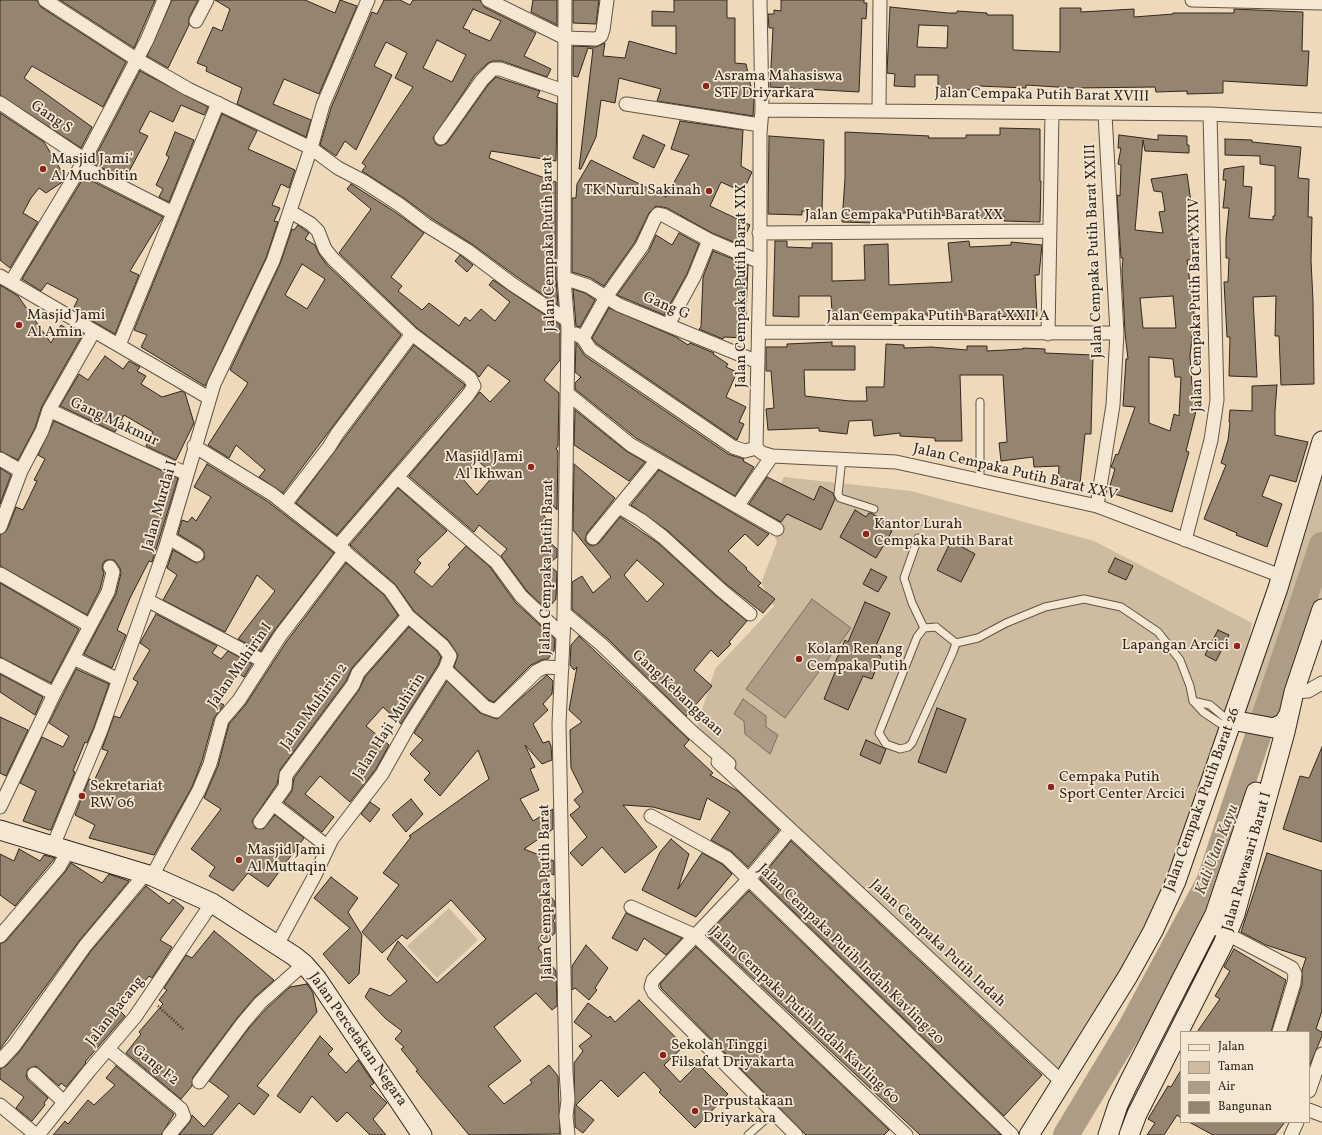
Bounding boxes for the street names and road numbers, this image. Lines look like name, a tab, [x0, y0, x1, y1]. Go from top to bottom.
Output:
street label: Jalan Cempaka Putih Barat XVIII	[934, 85, 1150, 107]
street label: Gang S	[27, 98, 75, 138]
street label: Jalan Cempaka Putih Barat XXIII	[1082, 143, 1108, 359]
street label: Jalan Cempaka Putih Barat	[539, 156, 561, 332]
street label: Jalan Cempaka Putih Barat XIX	[733, 184, 751, 388]
street label: Jalan Cempaka Putih Barat XXIV	[1186, 198, 1208, 412]
street label: Jalan Cempaka Putih Barat XX	[805, 207, 1003, 225]
street label: Gang G	[640, 289, 692, 325]
street label: Jalan Cempaka Putih Barat XXII A	[827, 308, 1049, 326]
street label: Gang Makmur	[67, 395, 161, 451]
street label: Jalan Cempaka Putih Barat XXV	[911, 441, 1119, 505]
street label: Jalan Murdai I	[139, 459, 183, 553]
street label: Jalan Cempaka Putih Barat	[537, 479, 559, 655]
street label: Jalan Muhirin I	[205, 620, 277, 712]
street label: Gang Kebanggaan	[627, 647, 727, 741]
street label: Jalan Muhirin 2	[278, 660, 352, 754]
street label: Jalan Haji Muhirin	[350, 670, 430, 784]
street label: Jalan Cempaka Putih Barat 26	[1161, 706, 1245, 894]
street label: Jalan Rawasari Barat I	[1219, 790, 1277, 934]
street label: Jalan Cempaka Putih Barat	[536, 804, 558, 980]
street label: Jalan Cempaka Putih Indah Kavling 20	[753, 861, 947, 1049]
street label: Jalan Cempaka Putih Indah	[865, 876, 1009, 1012]
street label: Jalan Cempaka Putih Indah Kavling 60	[706, 923, 902, 1109]
street label: Jalan Percetakan Negara	[304, 970, 410, 1110]
street label: Jalan Bacang	[83, 973, 149, 1051]
street label: Gang F2	[128, 1042, 182, 1090]

